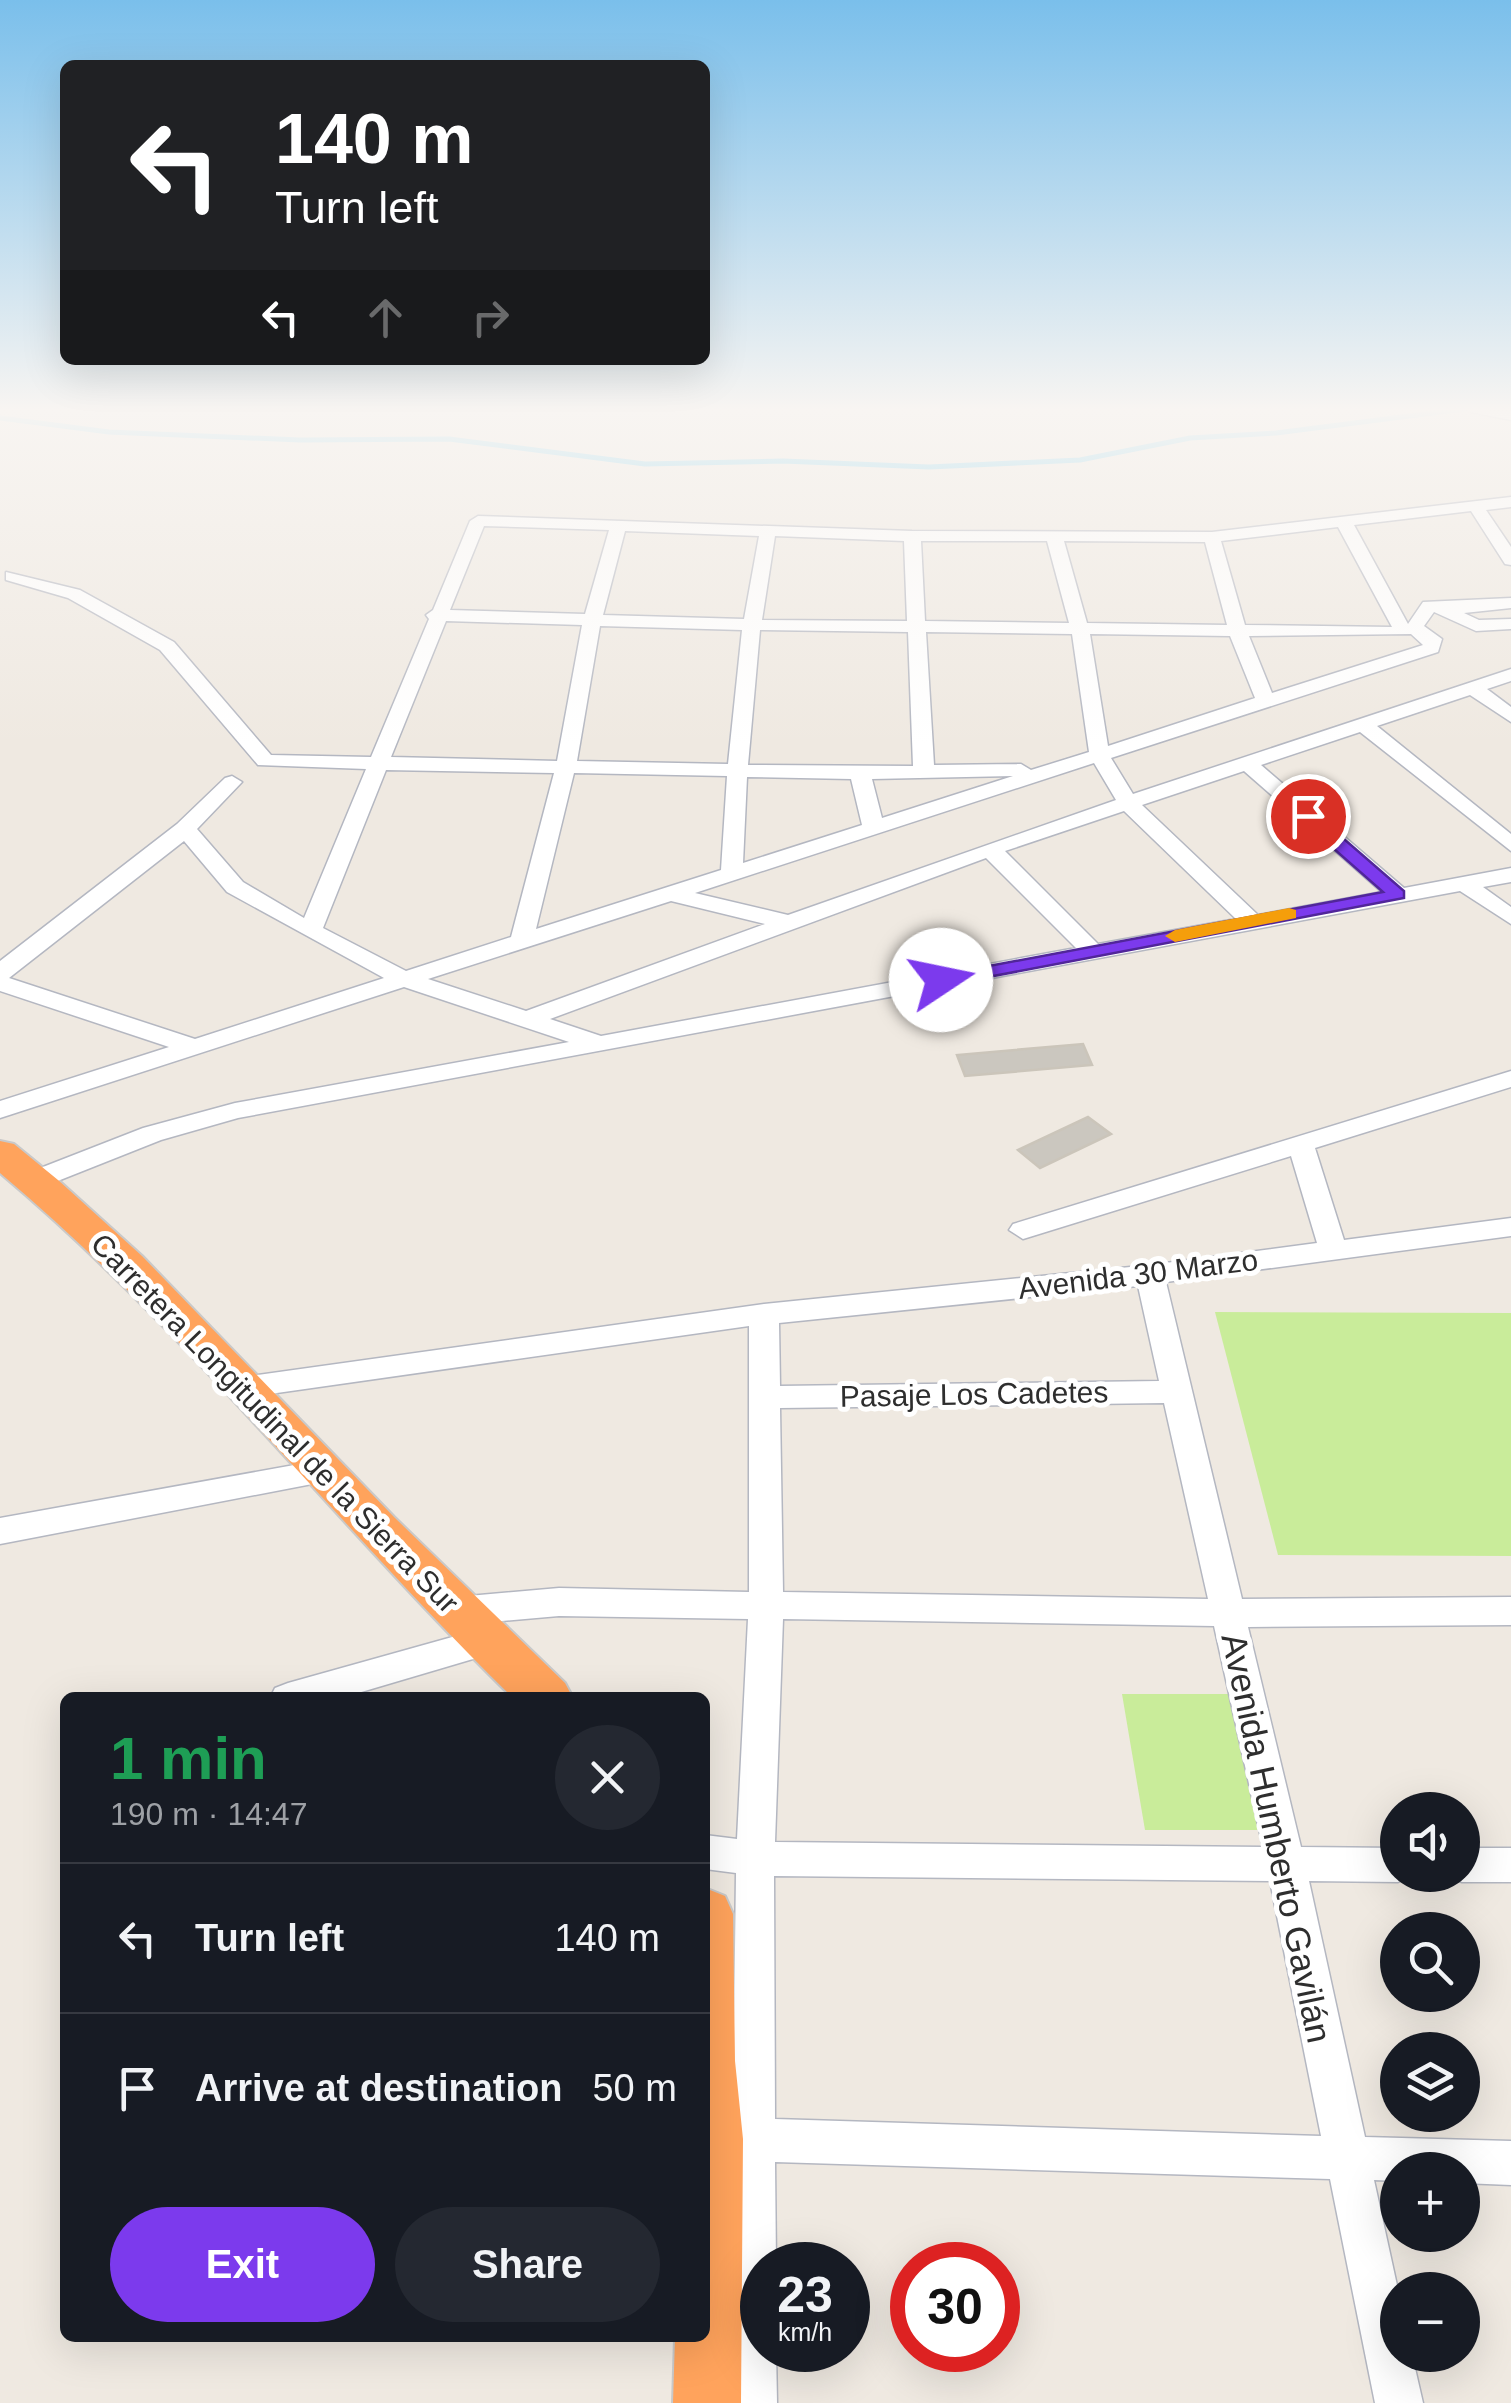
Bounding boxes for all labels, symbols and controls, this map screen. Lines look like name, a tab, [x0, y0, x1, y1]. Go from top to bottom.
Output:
icon: left	[110, 100, 240, 230]
text: 140 m	[275, 100, 473, 178]
text: Turn left	[275, 182, 438, 233]
icon: left	[253, 290, 308, 345]
icon: ahead	[358, 290, 413, 345]
icon: right	[463, 290, 518, 345]
pin	[1266, 774, 1351, 859]
icon: arrive	[1281, 789, 1336, 844]
position arrow	[889, 928, 993, 1032]
street label: Carretera Longitudinal de la Sierra Sur	[85, 1227, 465, 1619]
street label: Avenida 30 Marzo	[1016, 1243, 1260, 1305]
street label: Pasaje Los Cadetes	[839, 1375, 1109, 1413]
street label: Avenida Humberto Gavilán	[1215, 1630, 1339, 2046]
text: 1 min	[110, 1725, 267, 1792]
button: close	[555, 1725, 660, 1830]
map controls	[1380, 1792, 1480, 2372]
button: sound	[1380, 1792, 1480, 1892]
text: 190 m · 14:47	[110, 1796, 307, 1832]
icon: left	[110, 1911, 165, 1966]
button: search	[1380, 1912, 1480, 2012]
text: Turn left	[195, 1917, 344, 1959]
text: 140 m	[554, 1917, 660, 1959]
button: layers	[1380, 2032, 1480, 2132]
icon: arrive	[110, 2061, 165, 2116]
text: Arrive at destination	[195, 2067, 562, 2109]
text: 50 m	[592, 2067, 677, 2109]
button: +	[1380, 2152, 1480, 2252]
button: Exit	[110, 2207, 375, 2322]
button: Share	[395, 2207, 660, 2322]
speed limit sign: 30	[890, 2242, 1020, 2372]
text: 23	[777, 2267, 833, 2323]
button: −	[1380, 2272, 1480, 2372]
text: km/h	[778, 2318, 832, 2346]

